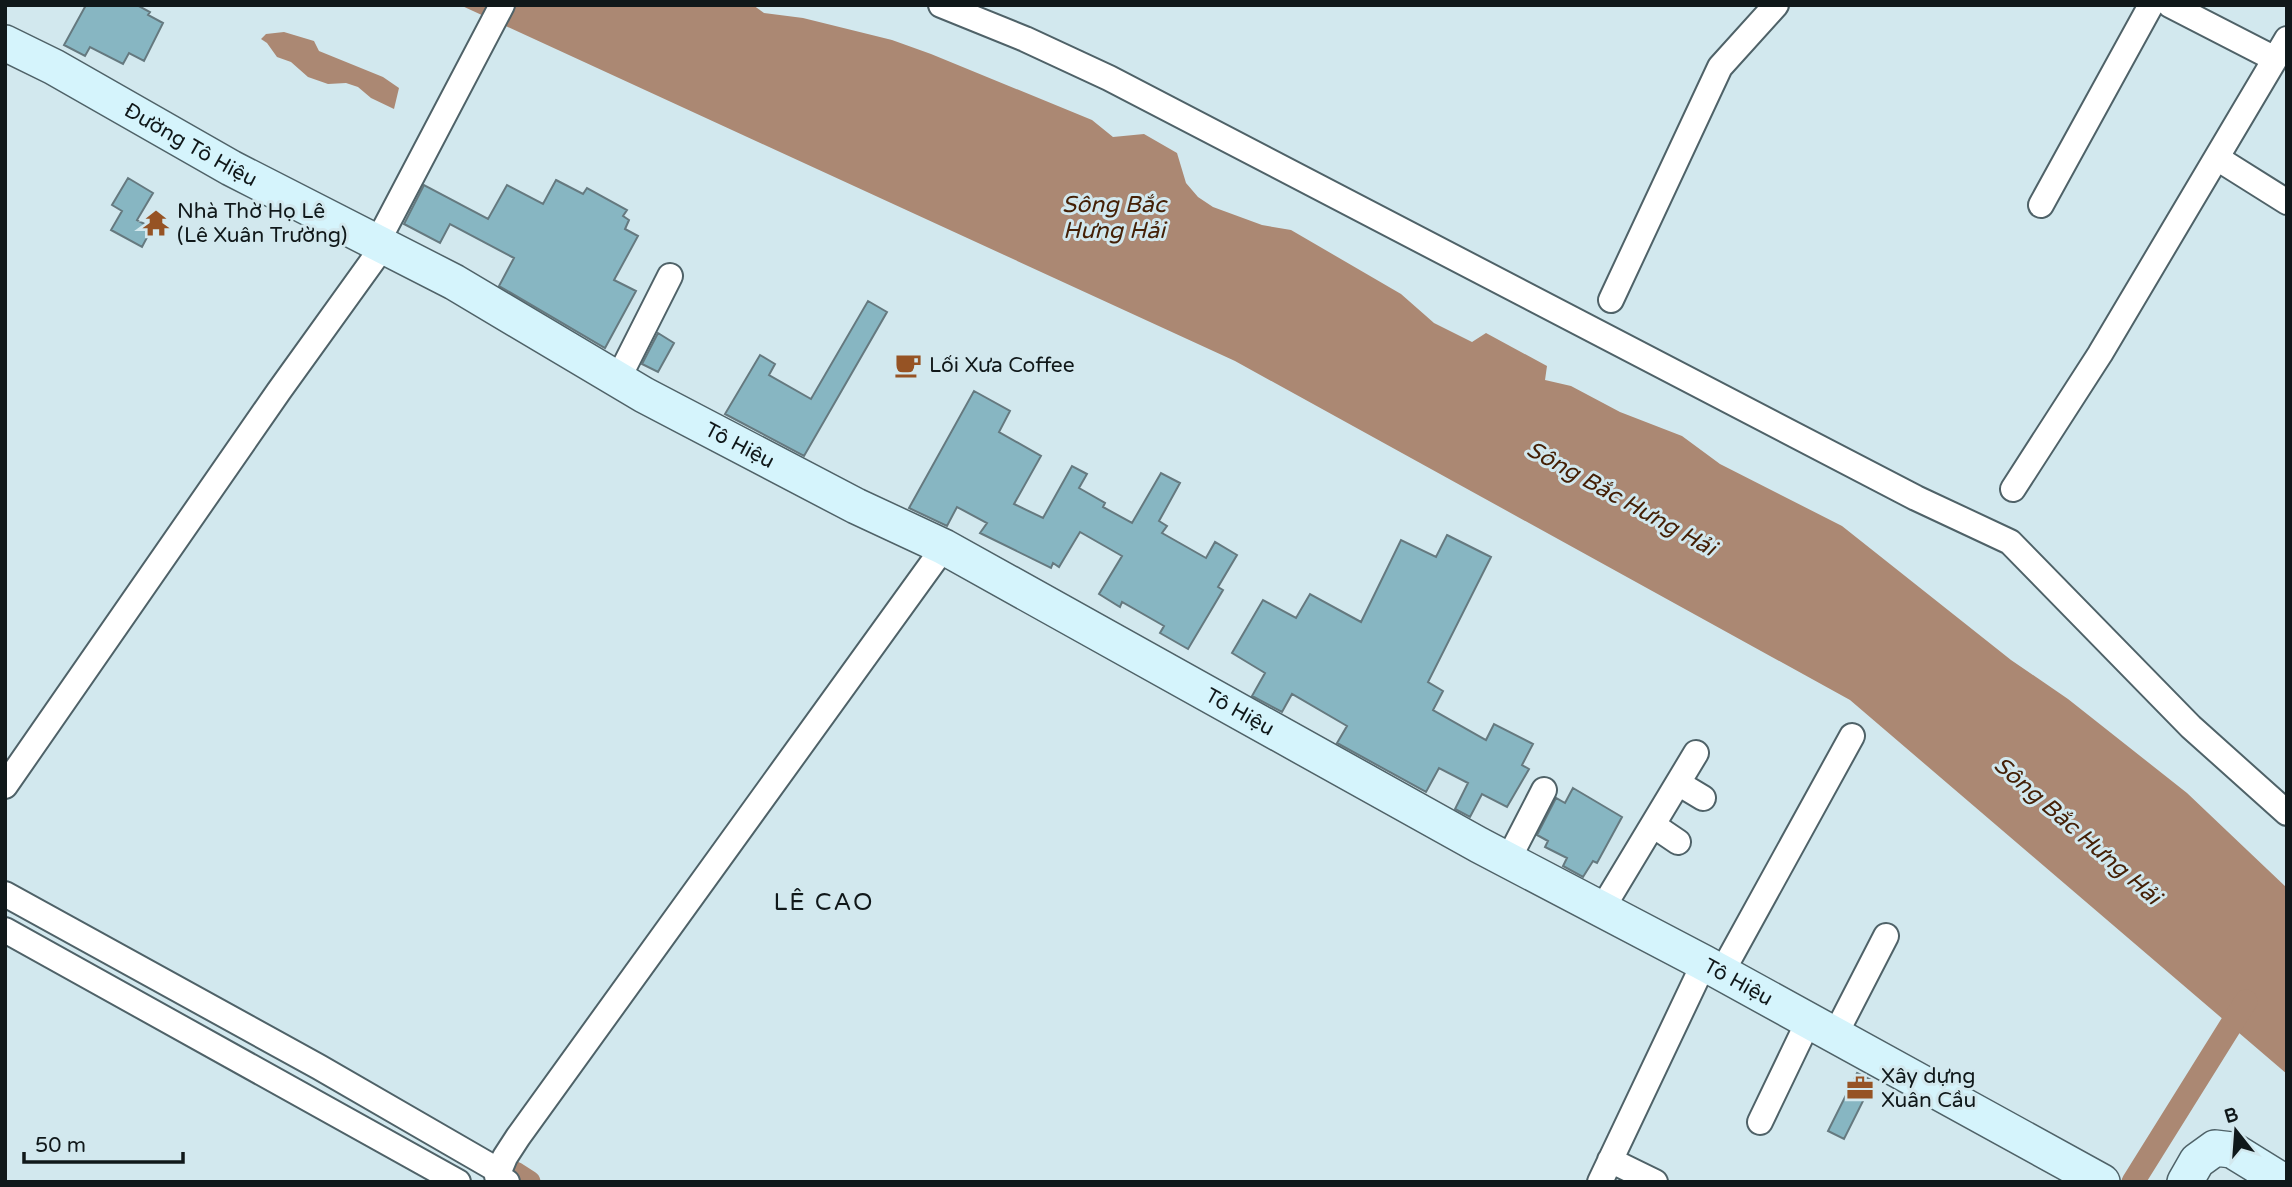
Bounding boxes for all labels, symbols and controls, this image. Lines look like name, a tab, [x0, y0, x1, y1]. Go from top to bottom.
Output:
street label: Đường Tô Hiệu	[120, 97, 261, 192]
water label: Sông Bắc Hưng Hải	[1062, 191, 1169, 245]
place label: Nhà Thờ Họ Lê (Lê Xuân Trường)	[177, 199, 347, 248]
temple icon: Nhà Thờ Họ Lê (Lê Xuân Trường)	[141, 208, 171, 238]
cafe icon: Lối Xưa Coffee	[893, 350, 923, 380]
place label: Lối Xưa Coffee	[929, 353, 1075, 378]
street label: Tô Hiệu	[701, 417, 779, 474]
water label: Sông Bắc Hưng Hải	[1522, 435, 1723, 564]
street label: Tô Hiệu	[1201, 683, 1279, 741]
water label: Sông Bắc Hưng Hải	[1988, 751, 2168, 913]
district label: LÊ CAO	[773, 888, 875, 917]
street label: Tô Hiệu	[1699, 953, 1777, 1011]
place label: Xây dựng Xuân Cầu	[1881, 1064, 1976, 1113]
office icon: Xây dựng Xuân Cầu	[1845, 1073, 1875, 1103]
north arrow	[2201, 1096, 2271, 1166]
text: B	[2222, 1103, 2241, 1128]
scale bar	[24, 1120, 184, 1164]
text: 50 m	[35, 1133, 86, 1158]

